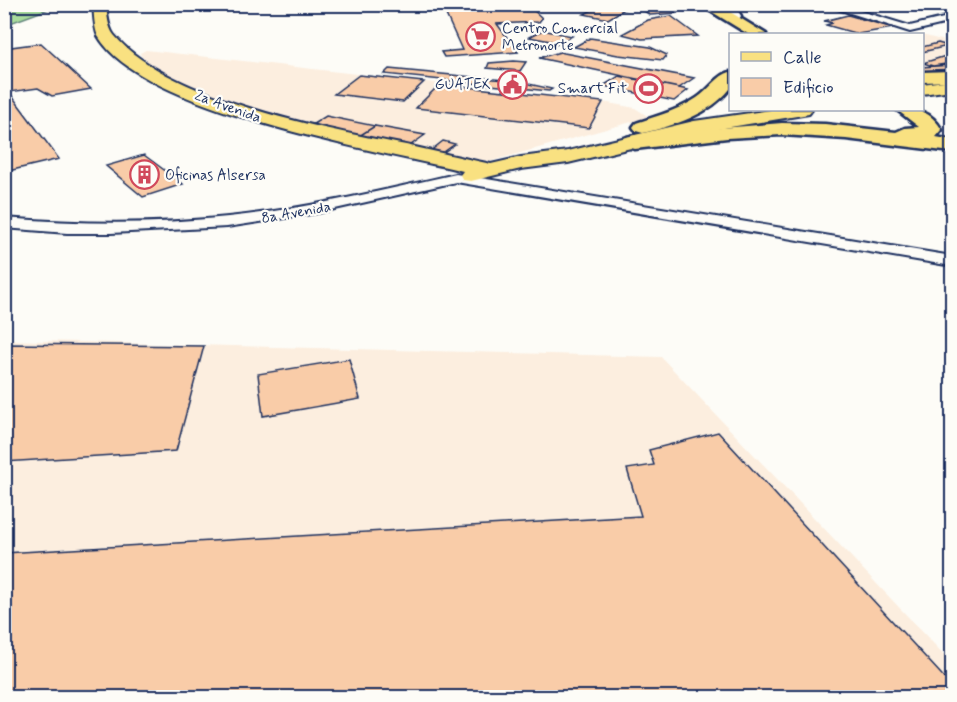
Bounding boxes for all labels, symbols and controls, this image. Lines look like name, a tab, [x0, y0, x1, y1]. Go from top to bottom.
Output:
place label: Centro Comercial Metronorte	[502, 19, 618, 56]
supermarket icon: Centro Comercial Metronorte	[465, 21, 497, 53]
legend	[729, 33, 924, 111]
text: Calle	[783, 46, 822, 70]
public building icon: GUATEX	[496, 68, 528, 100]
sports icon: Smart Fit	[632, 72, 664, 104]
place label: GUATEX	[435, 75, 491, 95]
text: Edificio	[783, 76, 834, 100]
place label: Smart Fit	[558, 79, 627, 99]
street label: 2a Avenida	[192, 86, 264, 128]
building icon: Oficinas Alsersa	[128, 159, 160, 191]
place label: Oficinas Alsersa	[165, 166, 266, 186]
street label: 8a Avenida	[260, 197, 333, 229]

